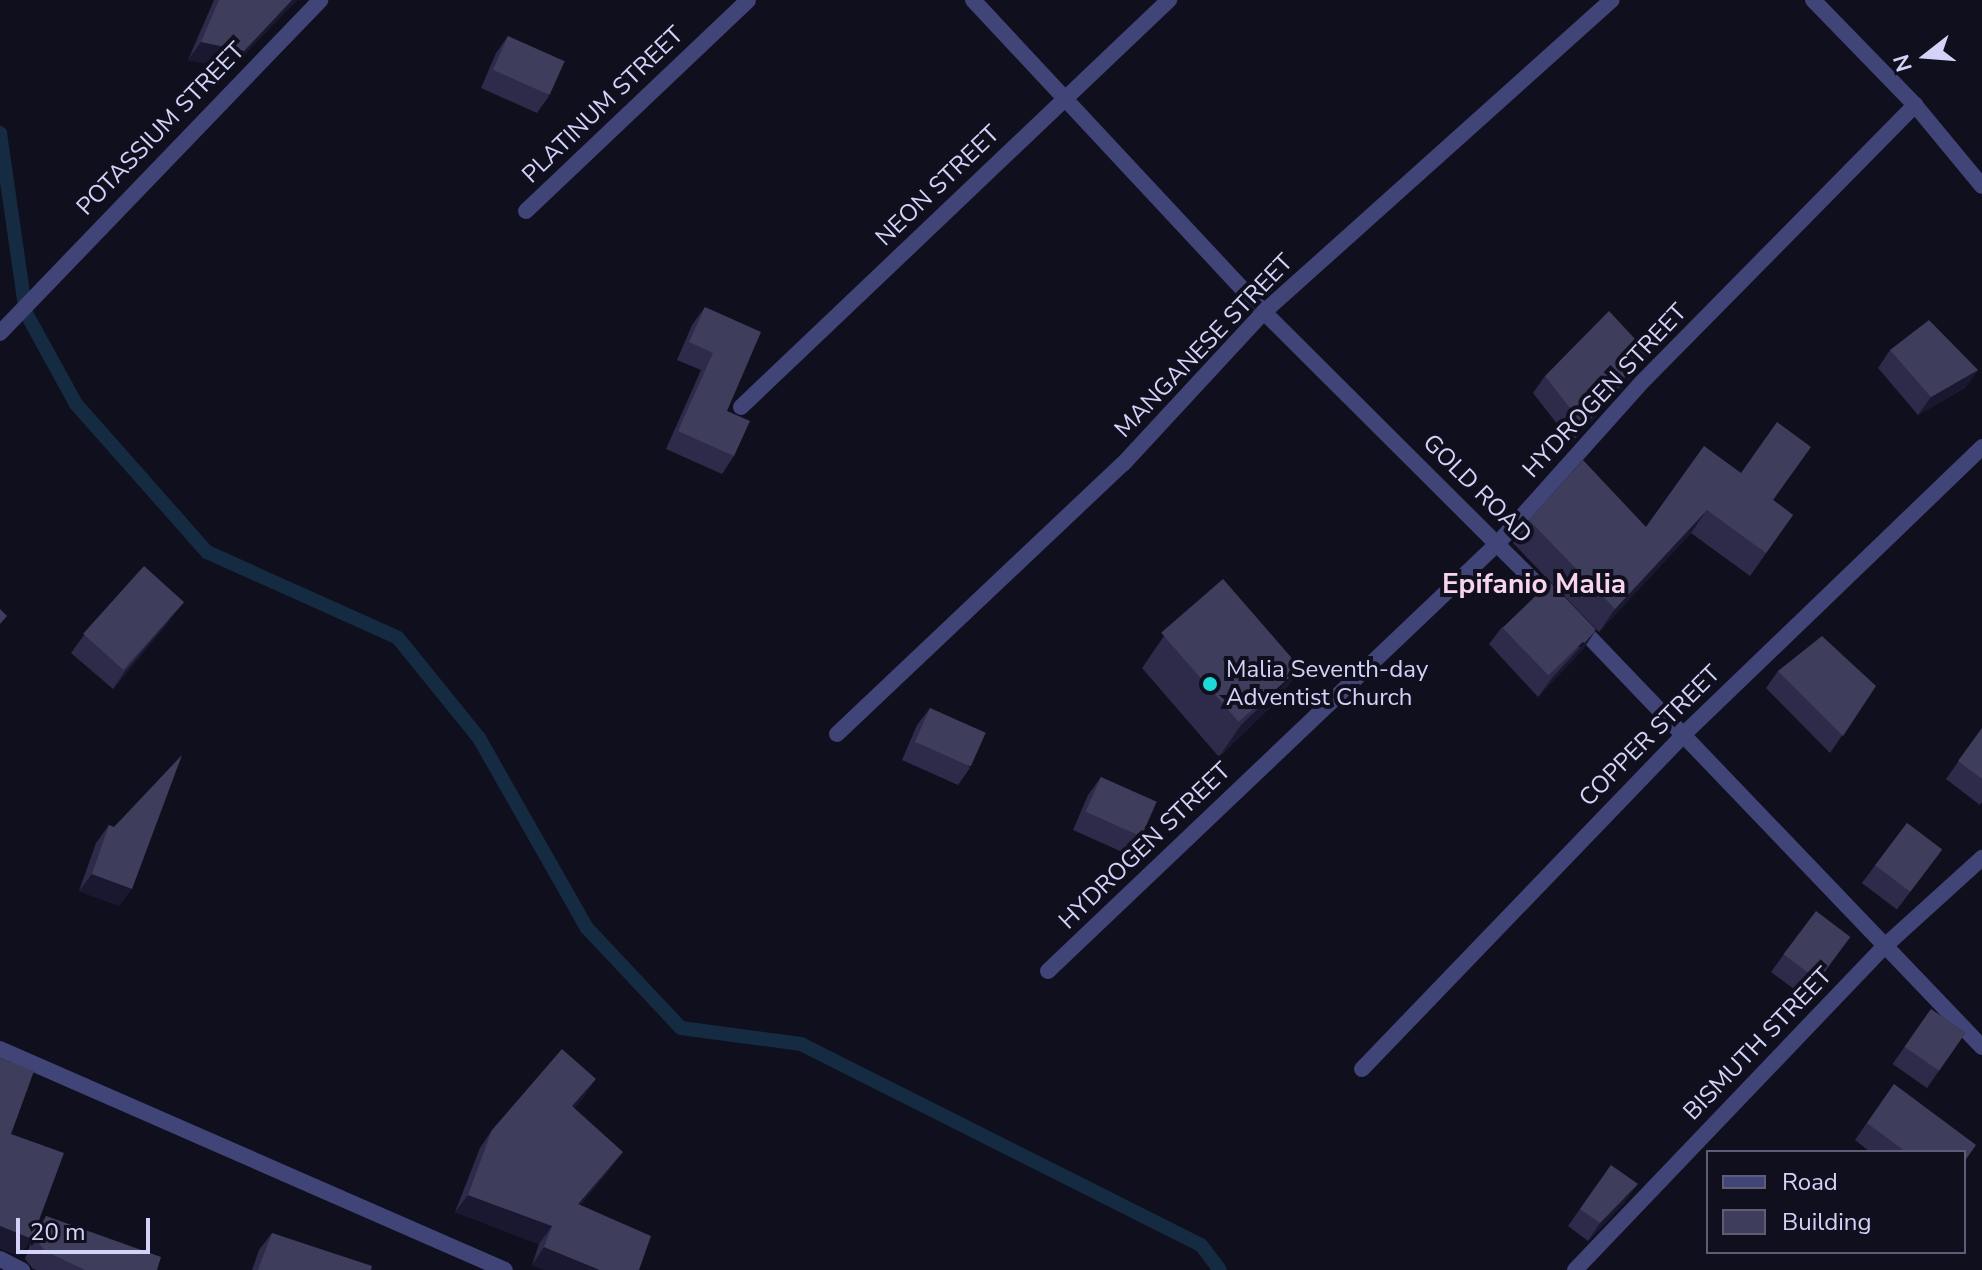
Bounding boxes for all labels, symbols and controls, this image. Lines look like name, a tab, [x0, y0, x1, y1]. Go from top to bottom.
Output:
north arrow	[1886, 16, 1966, 96]
street label: PLATINUM STREET	[516, 21, 690, 189]
street label: POTASSIUM STREET	[71, 37, 251, 221]
text: N	[1886, 51, 1920, 75]
street label: NEON STREET	[870, 120, 1006, 252]
street label: MANGANESE STREET	[1109, 248, 1299, 444]
street label: HYDROGEN STREET	[1517, 298, 1693, 484]
street label: GOLD ROAD	[1417, 429, 1537, 549]
district label: Epifanio Malia	[1442, 567, 1626, 601]
place label: Malia Seventh-day Adventist Church	[1226, 656, 1428, 712]
street label: COPPER STREET	[1573, 659, 1727, 813]
marker: Malia Seventh-day Adventist Church	[1201, 675, 1219, 693]
street label: HYDROGEN STREET	[1053, 757, 1237, 935]
street label: BISMUTH STREET	[1678, 962, 1838, 1126]
legend	[1706, 1150, 1966, 1254]
text: Road	[1782, 1166, 1838, 1198]
scale bar	[20, 1202, 154, 1252]
text: Building	[1782, 1206, 1872, 1238]
text: 20 m	[30, 1216, 86, 1248]

